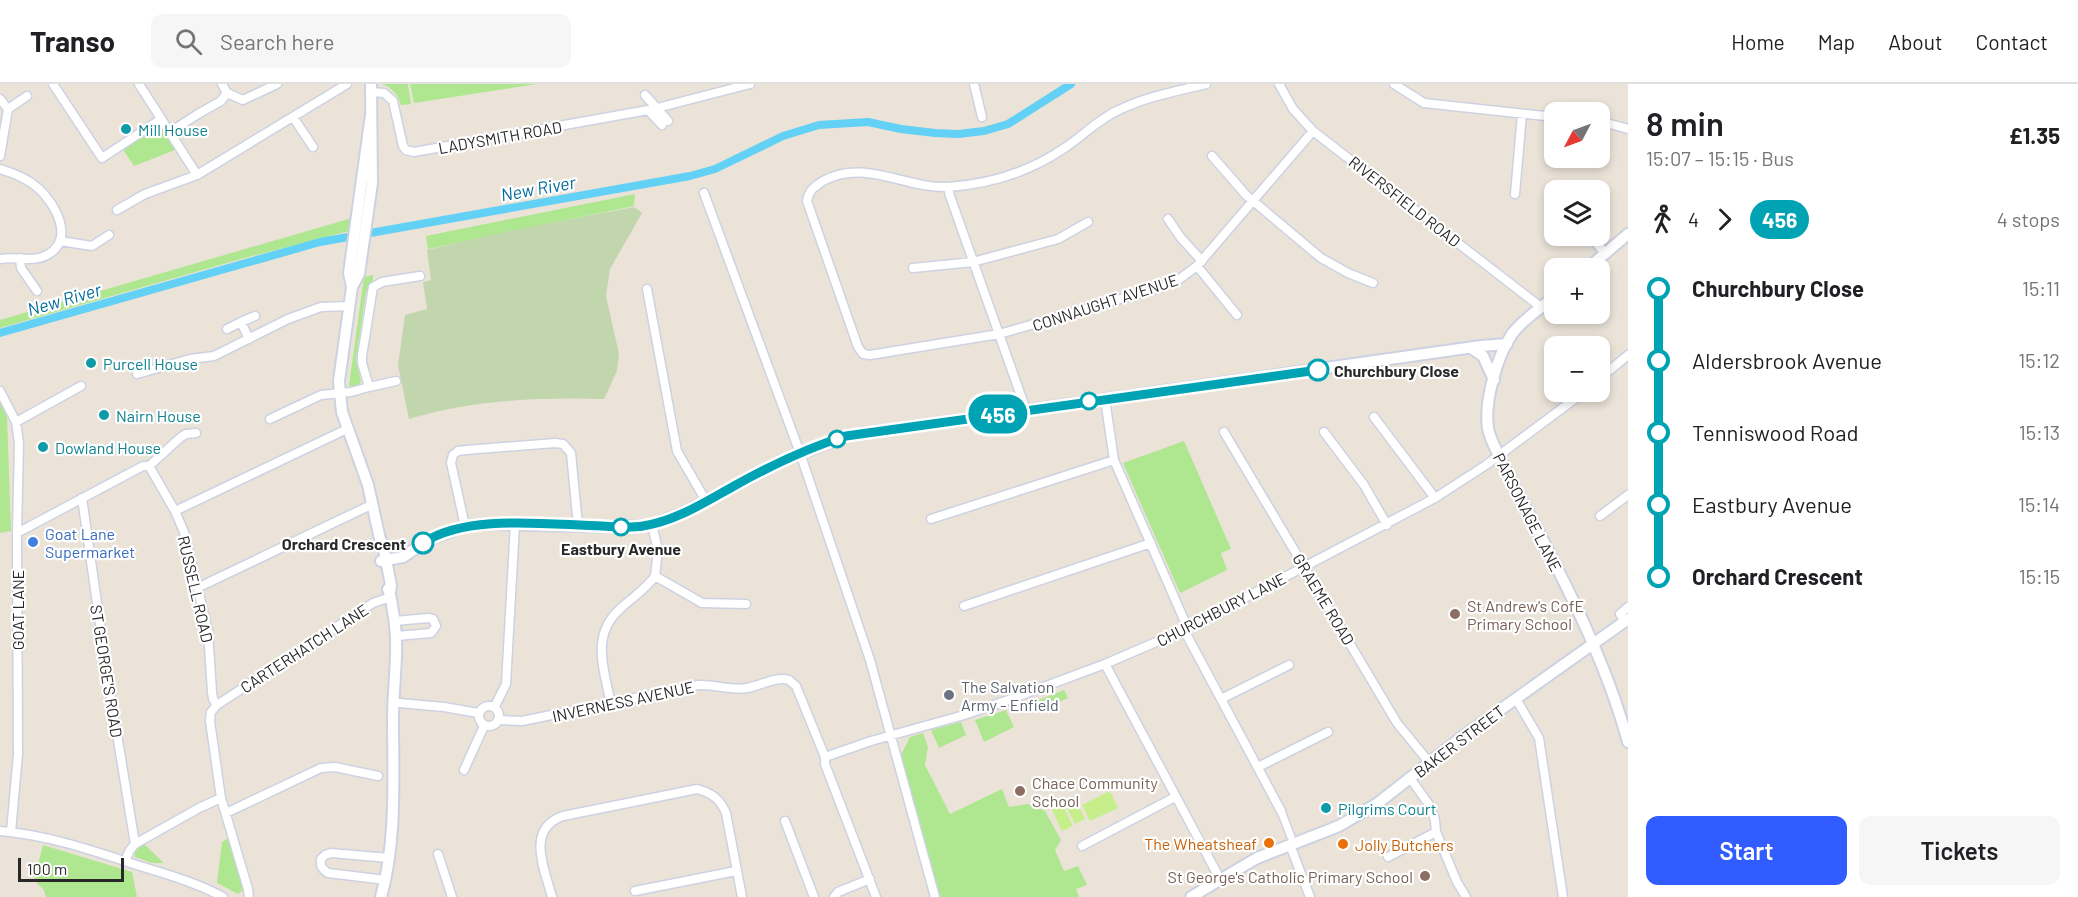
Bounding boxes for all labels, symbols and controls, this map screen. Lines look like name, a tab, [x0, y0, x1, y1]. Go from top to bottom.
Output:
search box	[151, 14, 571, 68]
text: Transo	[30, 24, 115, 58]
icon: search	[172, 25, 205, 58]
text: Search here	[220, 28, 334, 54]
text: Home	[1731, 29, 1785, 54]
text: Map	[1818, 29, 1855, 54]
text: About	[1888, 29, 1943, 54]
text: Contact	[1976, 29, 2048, 54]
north arrow	[1544, 102, 1610, 168]
map controls	[1544, 102, 1610, 402]
text: 8 min	[1646, 103, 1724, 143]
street label: LADYSMITH ROAD	[437, 117, 563, 157]
place label: Mill House	[138, 120, 208, 139]
marker: Mill House	[119, 122, 133, 136]
text: £1.35	[2009, 122, 2060, 148]
text: 15:07 – 15:15 · Bus	[1646, 146, 1794, 170]
street label: RIVERSFIELD ROAD	[1345, 152, 1465, 250]
water label: New River	[499, 170, 578, 205]
button: layers	[1544, 180, 1610, 246]
icon: walk	[1646, 203, 1679, 236]
icon: forward	[1708, 203, 1741, 236]
text: 4	[1688, 207, 1699, 231]
text: 456	[1762, 207, 1797, 232]
text: 4 stops	[1997, 207, 2060, 231]
button: +	[1544, 258, 1610, 324]
street label: CONNAUGHT AVENUE	[1030, 269, 1180, 335]
text: Churchbury Close	[1692, 275, 1864, 301]
text: 15:11	[2022, 276, 2060, 300]
water label: New River	[25, 278, 104, 320]
button: −	[1544, 336, 1610, 402]
text: Aldersbrook Avenue	[1692, 347, 1882, 373]
text: 15:12	[2018, 348, 2060, 372]
place label: Purcell House	[103, 354, 198, 373]
marker: Purcell House	[84, 356, 98, 370]
marker: Churchbury Close	[1307, 359, 1329, 381]
place label: Churchbury Close	[1334, 361, 1459, 380]
unlabelled marker	[1080, 392, 1098, 410]
line badge: 456	[964, 394, 1032, 434]
text: 456	[980, 402, 1016, 427]
place label: Nairn House	[116, 406, 201, 425]
marker: Nairn House	[97, 408, 111, 422]
text: Tenniswood Road	[1692, 419, 1858, 445]
text: 15:13	[2019, 420, 2060, 444]
unlabelled marker	[828, 430, 846, 448]
place label: Dowland House	[55, 438, 161, 457]
marker: Dowland House	[36, 440, 50, 454]
street label: PARSONAGE LANE	[1490, 449, 1566, 575]
text: Eastbury Avenue	[1692, 491, 1852, 517]
text: 15:14	[2018, 492, 2060, 516]
marker: Eastbury Avenue	[612, 518, 630, 536]
place label: Goat Lane Supermarket	[45, 524, 135, 561]
marker: Orchard Crescent	[412, 532, 434, 554]
street label: RUSSELL ROAD	[174, 534, 218, 644]
place label: Orchard Crescent	[282, 534, 406, 553]
marker: Goat Lane Supermarket	[26, 535, 40, 549]
place label: Eastbury Avenue	[561, 539, 681, 558]
street label: GRAEME ROAD	[1289, 550, 1359, 648]
text: Orchard Crescent	[1692, 563, 1863, 589]
text: 15:15	[2019, 564, 2060, 588]
street label: CHURCHBURY LANE	[1153, 568, 1289, 650]
street label: GOAT LANE	[8, 570, 27, 650]
place label: St Andrew's CofE Primary School	[1467, 596, 1584, 633]
street label: CARTERHATCH LANE	[237, 600, 371, 696]
street label: ST GEORGE'S ROAD	[87, 603, 127, 739]
marker: St Andrew's CofE Primary School	[1448, 607, 1462, 621]
street label: INVERNESS AVENUE	[550, 677, 696, 725]
place label: The Salvation Army - Enfield	[961, 677, 1059, 714]
marker: The Salvation Army - Enfield	[942, 688, 956, 702]
street label: BAKER STREET	[1410, 701, 1508, 781]
place label: Chace Community School	[1032, 773, 1158, 810]
marker: Chace Community School	[1013, 784, 1027, 798]
place label: Pilgrims Court	[1338, 799, 1437, 818]
marker: Pilgrims Court	[1319, 801, 1333, 815]
button: Start	[1646, 816, 1847, 885]
button: Tickets	[1859, 816, 2060, 885]
place label: The Wheatsheaf	[1144, 834, 1257, 853]
place label: Jolly Butchers	[1355, 835, 1454, 854]
marker: The Wheatsheaf	[1262, 836, 1276, 850]
marker: Jolly Butchers	[1336, 837, 1350, 851]
scale bar	[18, 855, 124, 882]
text: 100 m	[27, 859, 67, 878]
place label: St George's Catholic Primary School	[1168, 867, 1413, 886]
marker: St George's Catholic Primary School	[1418, 869, 1432, 883]

